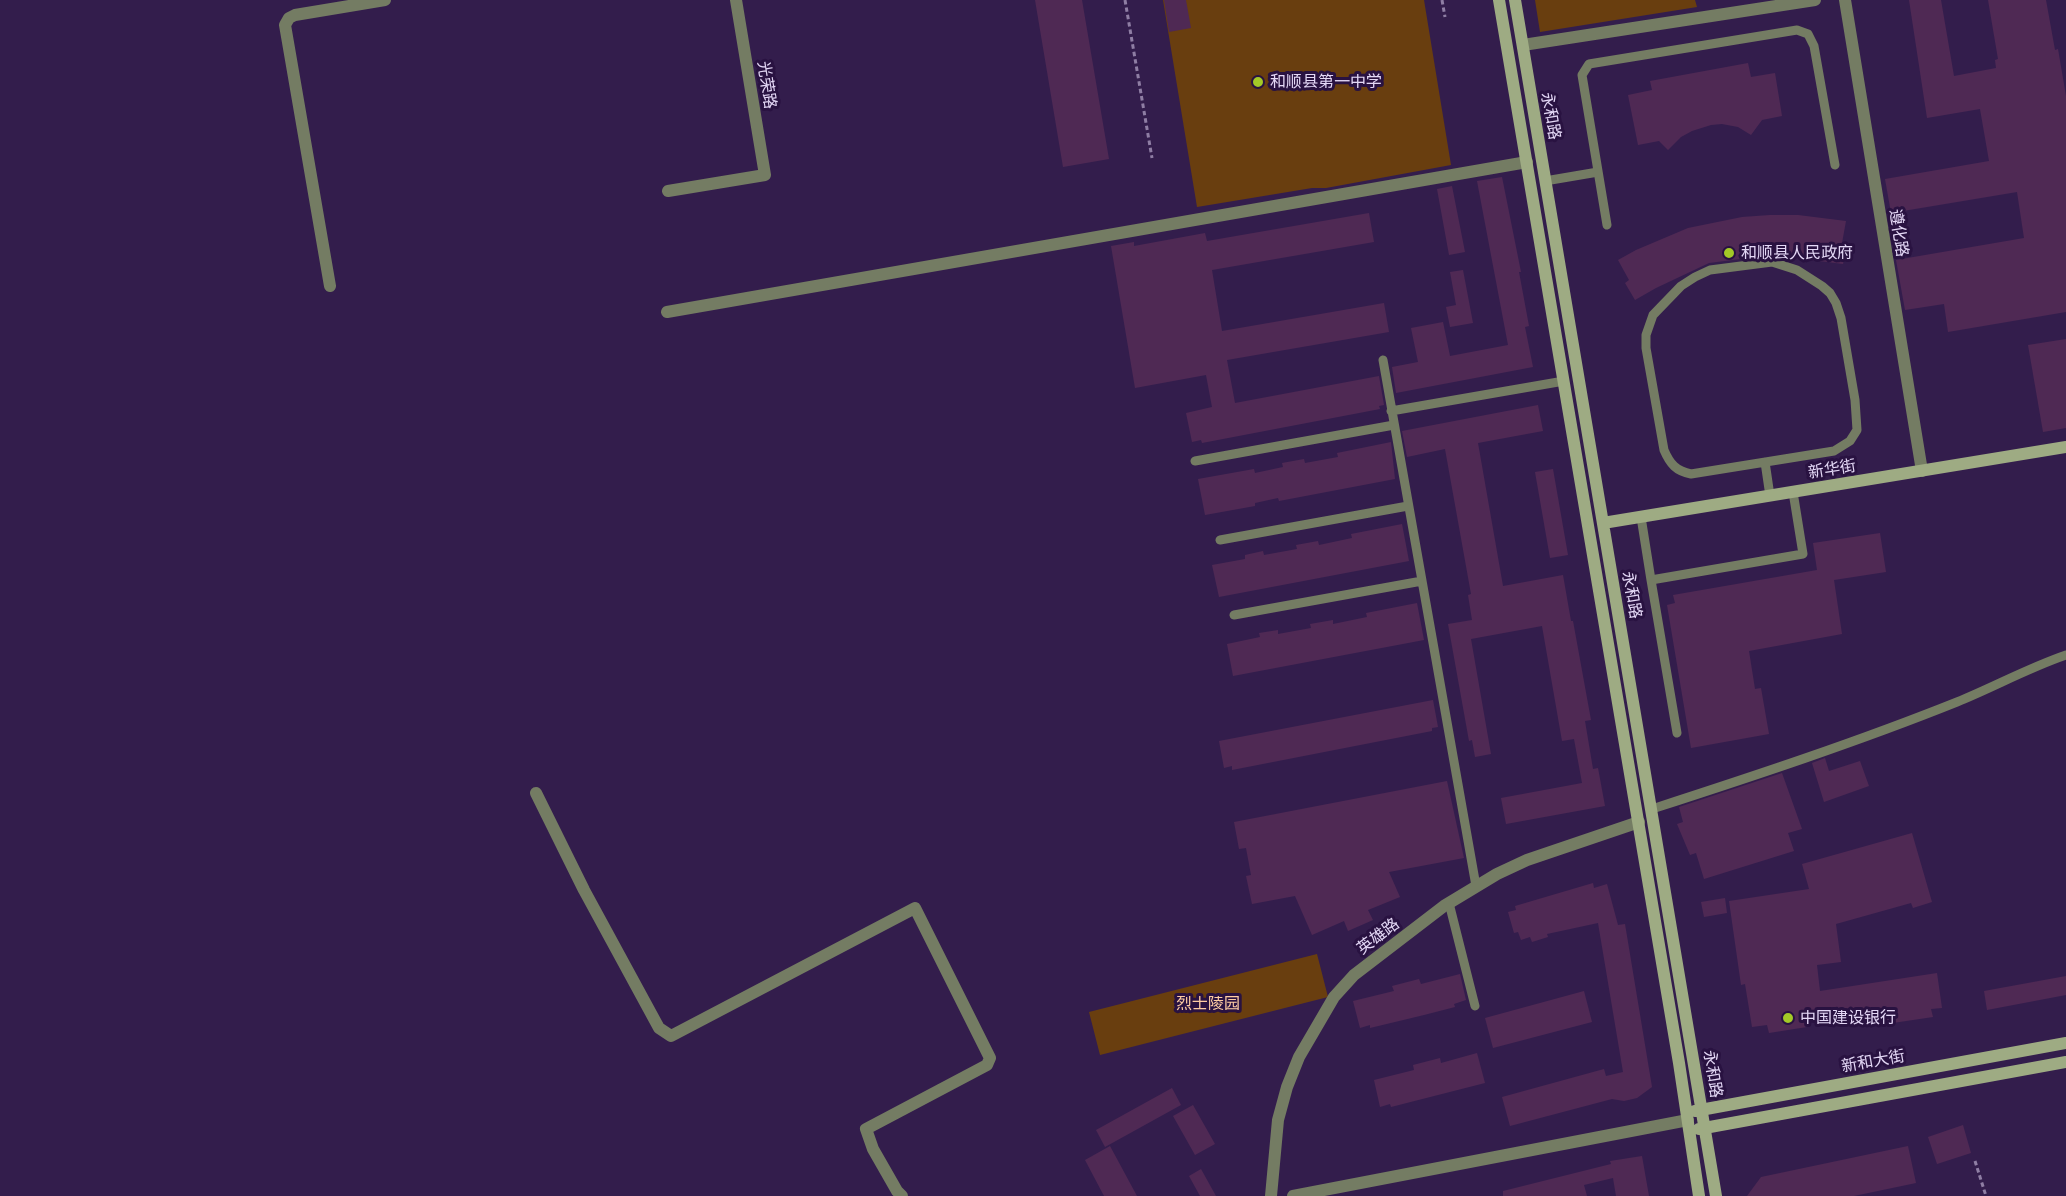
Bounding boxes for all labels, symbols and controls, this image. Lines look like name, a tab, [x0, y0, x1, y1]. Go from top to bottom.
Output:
street label: 光荣路	[754, 60, 780, 110]
place label: 和顺县第一中学	[1270, 72, 1382, 92]
marker: 和顺县第一中学	[1251, 75, 1265, 89]
street label: 永和路	[1537, 91, 1565, 141]
street label: 遵化路	[1886, 208, 1912, 258]
place label: 和顺县人民政府	[1741, 243, 1853, 263]
marker: 和顺县人民政府	[1722, 246, 1736, 260]
street label: 新华街	[1807, 456, 1857, 482]
street label: 永和路	[1618, 570, 1646, 620]
street label: 英雄路	[1353, 914, 1403, 958]
park label: 烈士陵园	[1176, 994, 1240, 1014]
place label: 中国建设银行	[1800, 1008, 1896, 1028]
marker: 中国建设银行	[1781, 1011, 1795, 1025]
street label: 新和大街	[1840, 1046, 1906, 1076]
street label: 永和路	[1700, 1049, 1726, 1099]

